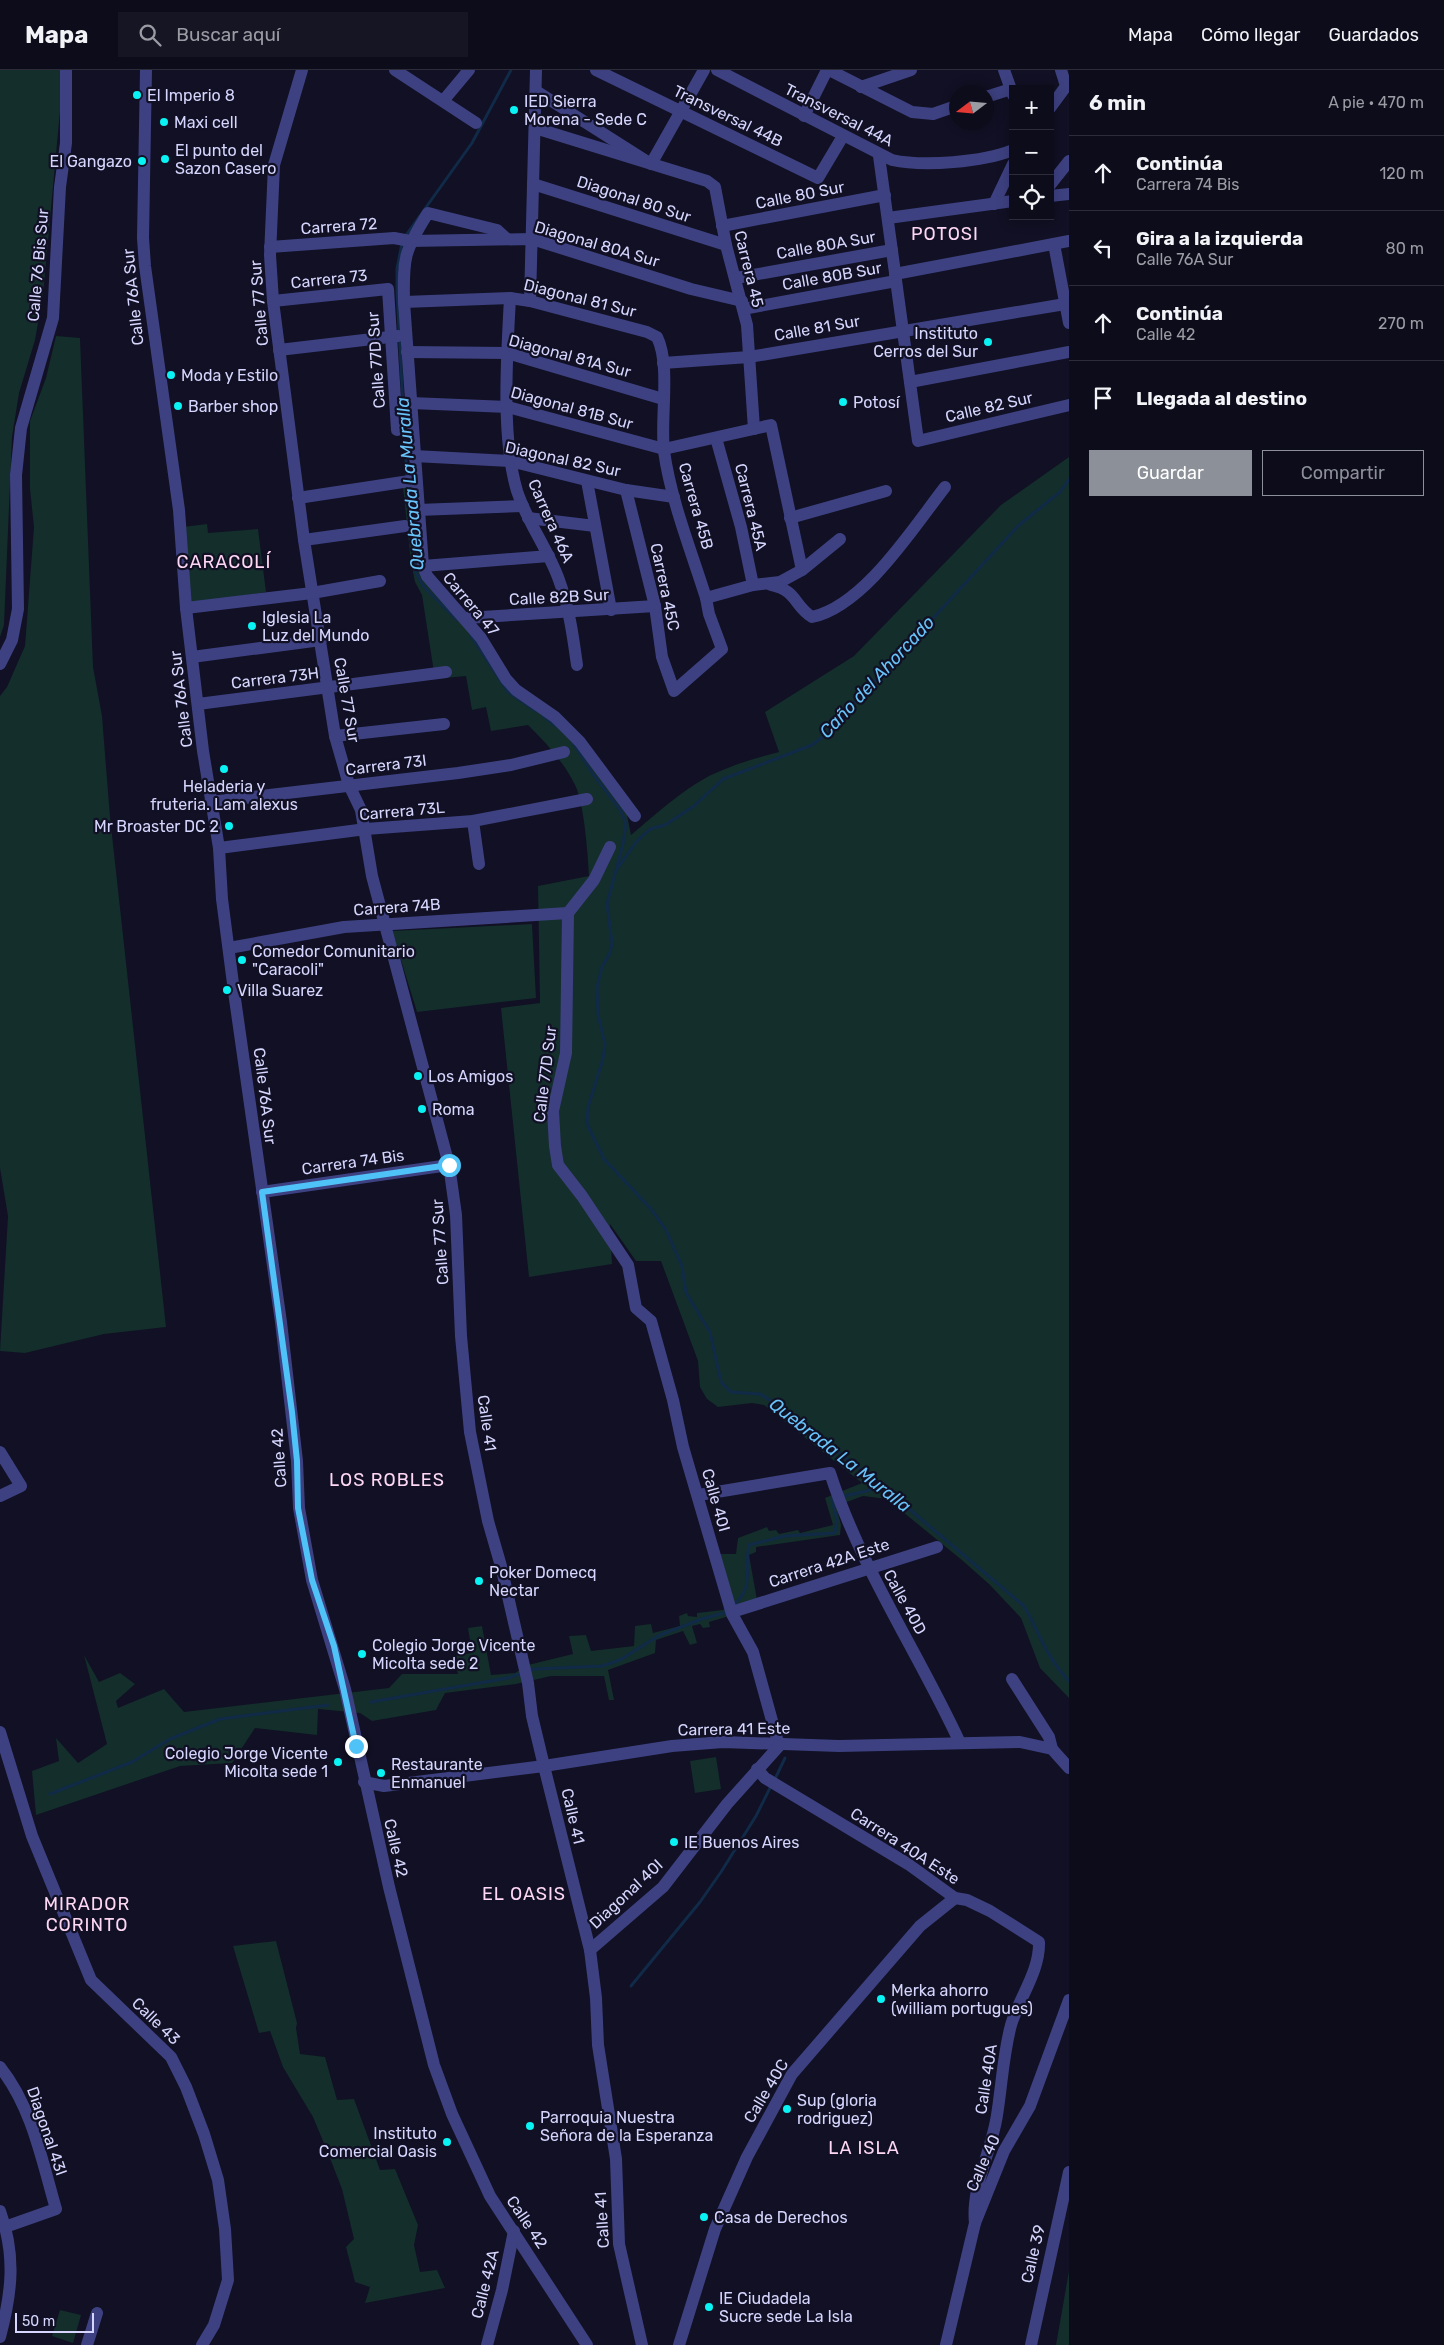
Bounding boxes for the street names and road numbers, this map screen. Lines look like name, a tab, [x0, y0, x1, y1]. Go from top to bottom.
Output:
street label: Transversal 44A	[782, 79, 897, 151]
street label: Transversal 44B	[670, 81, 786, 151]
street label: Diagonal 80 Sur	[575, 172, 693, 226]
street label: Calle 80 Sur	[754, 177, 846, 213]
street label: Calle 76 Bis Sur	[24, 208, 52, 322]
street label: Carrera 72	[300, 214, 378, 238]
street label: Diagonal 80A Sur	[532, 217, 662, 271]
street label: Calle 80A Sur	[775, 227, 877, 263]
street label: Carrera 45	[730, 229, 768, 309]
street label: Calle 76A Sur	[118, 248, 148, 346]
street label: Calle 80B Sur	[781, 258, 883, 294]
street label: Calle 77 Sur	[246, 259, 272, 347]
street label: Carrera 73	[290, 266, 368, 292]
street label: Diagonal 81 Sur	[522, 275, 638, 321]
street label: Calle 77D Sur	[363, 311, 389, 409]
street label: Calle 81 Sur	[773, 311, 861, 345]
street label: Diagonal 81A Sur	[507, 331, 633, 381]
street label: Diagonal 81B Sur	[509, 383, 635, 433]
street label: Calle 82 Sur	[943, 388, 1035, 426]
street label: Diagonal 82 Sur	[503, 437, 623, 481]
street label: Carrera 45B	[675, 460, 717, 552]
street label: Carrera 45A	[731, 461, 771, 553]
street label: Carrera 46A	[524, 476, 578, 566]
street label: Carrera 45C	[646, 541, 684, 633]
street label: Carrera 47	[439, 568, 503, 640]
street label: Calle 82B Sur	[509, 585, 609, 609]
street label: Calle 76A Sur	[166, 650, 196, 748]
street label: Calle 77 Sur	[330, 656, 364, 744]
street label: Carrera 73H	[230, 663, 320, 693]
street label: Carrera 73I	[344, 751, 428, 779]
street label: Carrera 73L	[358, 798, 446, 824]
street label: Carrera 74B	[353, 894, 441, 920]
street label: Calle 77D Sur	[530, 1025, 560, 1123]
street label: Calle 76A Sur	[250, 1047, 280, 1145]
street label: Carrera 74 Bis	[300, 1145, 406, 1179]
street label: Calle 77 Sur	[428, 1198, 452, 1286]
street label: Calle 41	[474, 1394, 500, 1452]
street label: Calle 42	[267, 1428, 291, 1488]
street label: Calle 40I	[698, 1466, 734, 1534]
street label: Carrera 42A Este	[766, 1535, 892, 1591]
street label: Calle 40D	[879, 1566, 931, 1638]
street label: Carrera 41 Este	[678, 1719, 790, 1739]
street label: Calle 41	[557, 1786, 589, 1846]
street label: Carrera 40A Este	[847, 1804, 963, 1888]
street label: Calle 42	[380, 1817, 412, 1879]
street label: Diagonal 40I	[585, 1855, 667, 1933]
street label: Calle 43	[128, 1993, 184, 2049]
street label: Calle 40A	[971, 2042, 1001, 2116]
street label: Calle 40C	[740, 2056, 792, 2126]
street label: Diagonal 43I	[23, 2084, 71, 2178]
street label: Calle 40	[962, 2132, 1004, 2194]
street label: Calle 41	[591, 2191, 613, 2249]
street label: Calle 42	[502, 2192, 552, 2252]
street label: Calle 39	[1017, 2223, 1049, 2285]
street label: Calle 42A	[467, 2247, 503, 2320]

